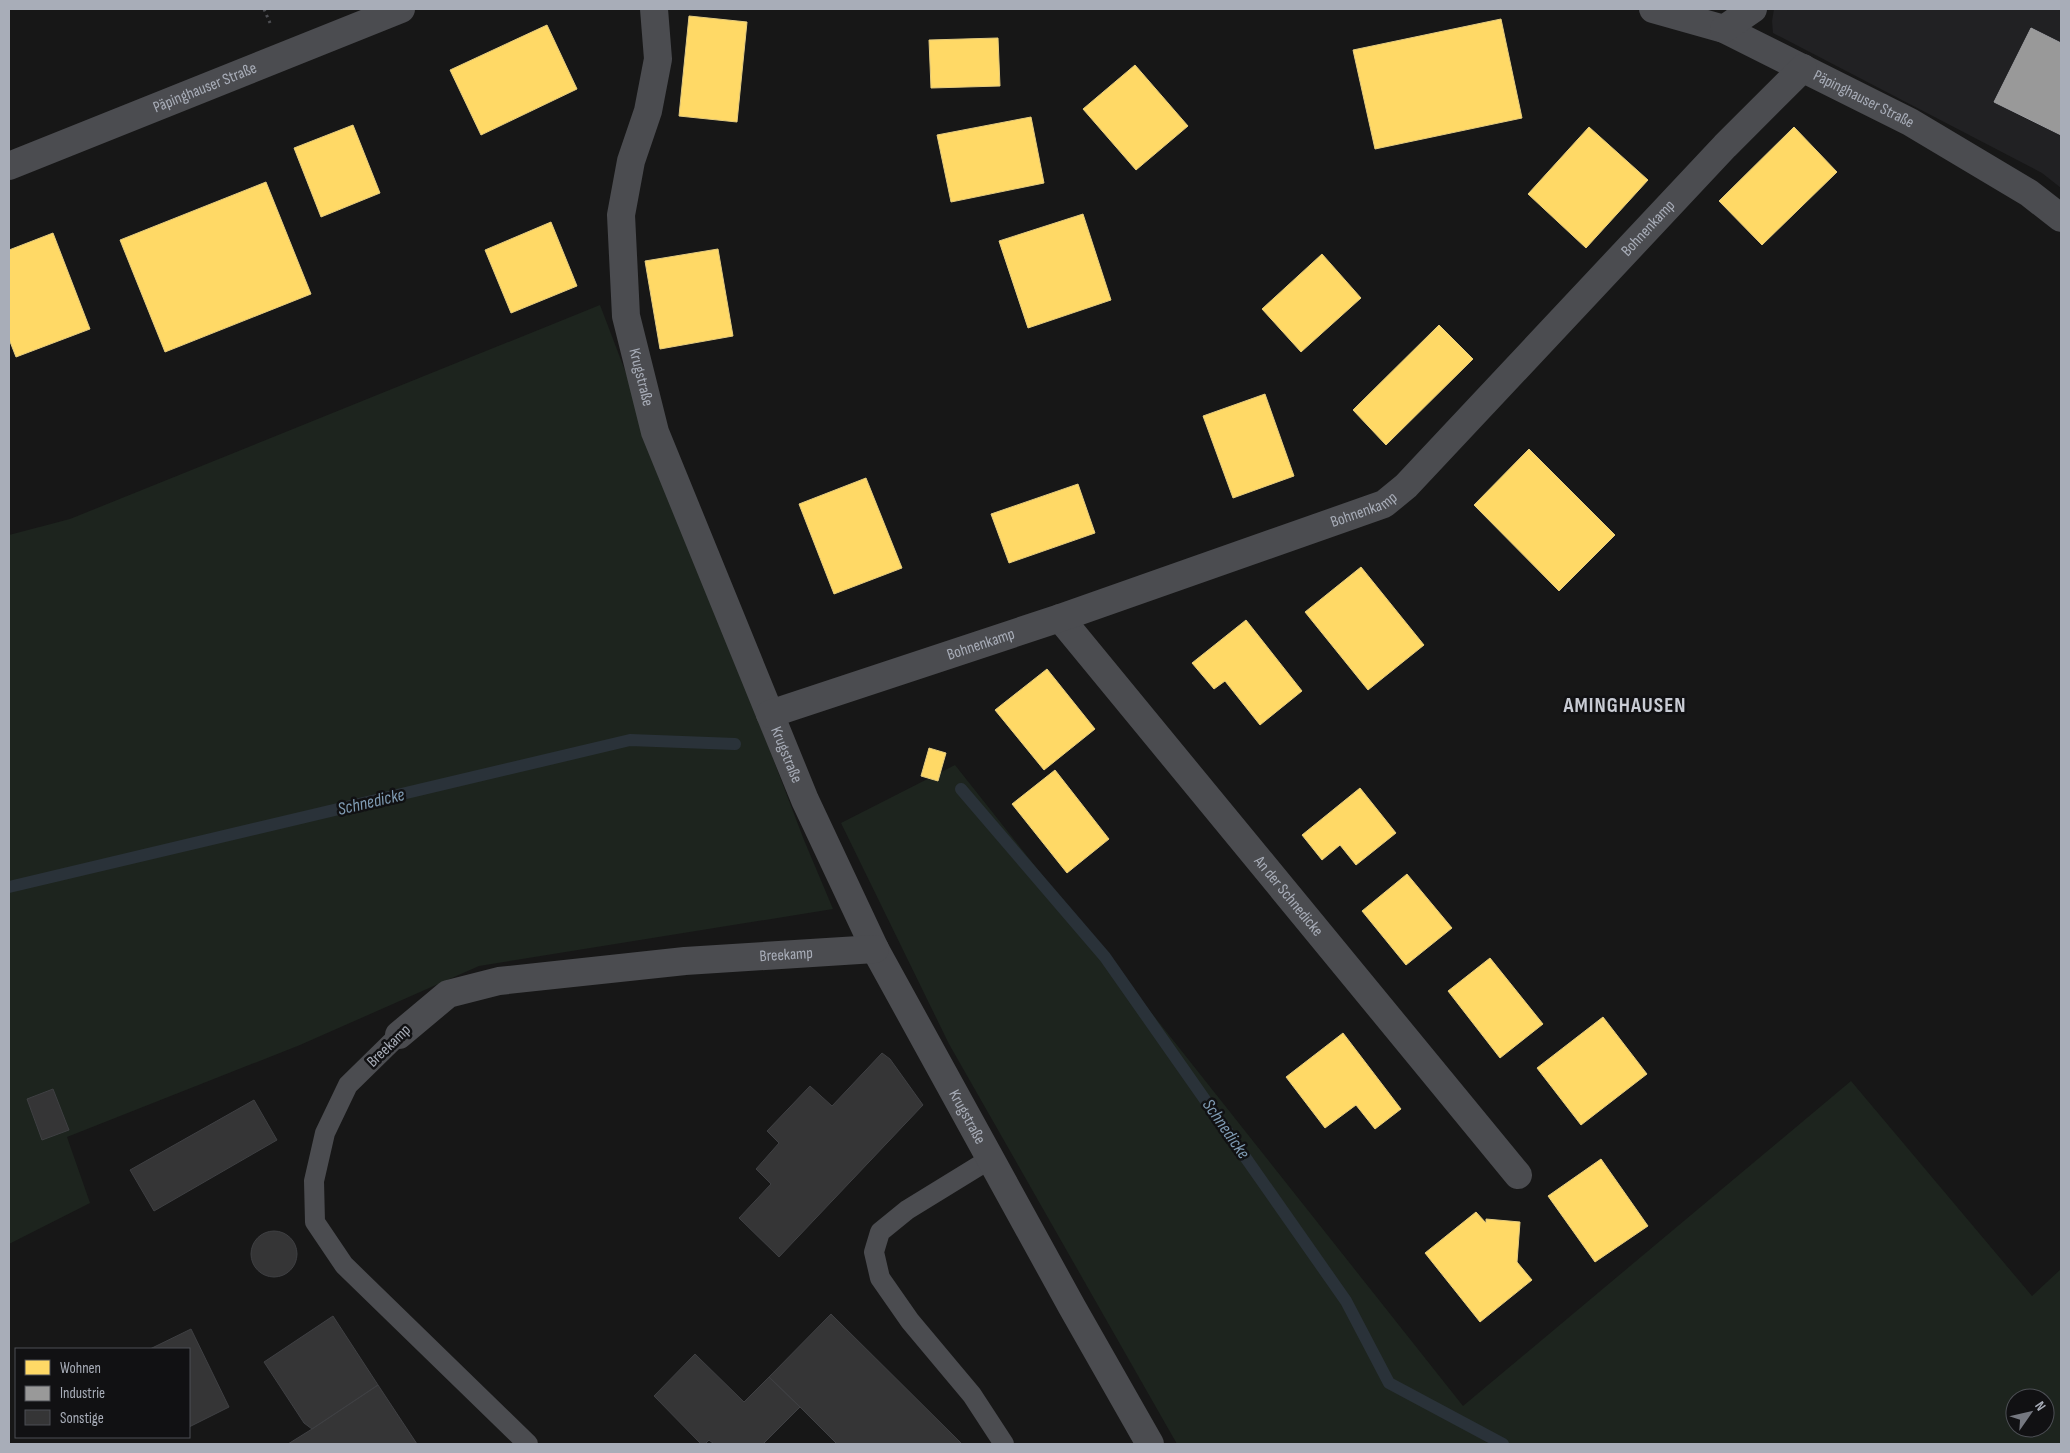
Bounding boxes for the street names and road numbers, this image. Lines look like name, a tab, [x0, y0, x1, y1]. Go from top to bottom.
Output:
street label: Päpinghauser Straße	[150, 58, 259, 117]
street label: Päpinghauser Straße	[1810, 66, 1918, 132]
street label: Bohnenkamp	[1617, 196, 1679, 260]
street label: Krugstraße	[625, 346, 658, 408]
street label: Bohnenkamp	[1328, 488, 1401, 532]
street label: Bohnenkamp	[945, 624, 1017, 664]
street label: Krugstraße	[767, 724, 806, 786]
street label: An der Schnedicke	[1249, 851, 1327, 940]
street label: Breekamp	[759, 943, 814, 966]
street label: Breekamp	[363, 1021, 415, 1071]
street label: Krugstraße	[945, 1086, 990, 1147]

